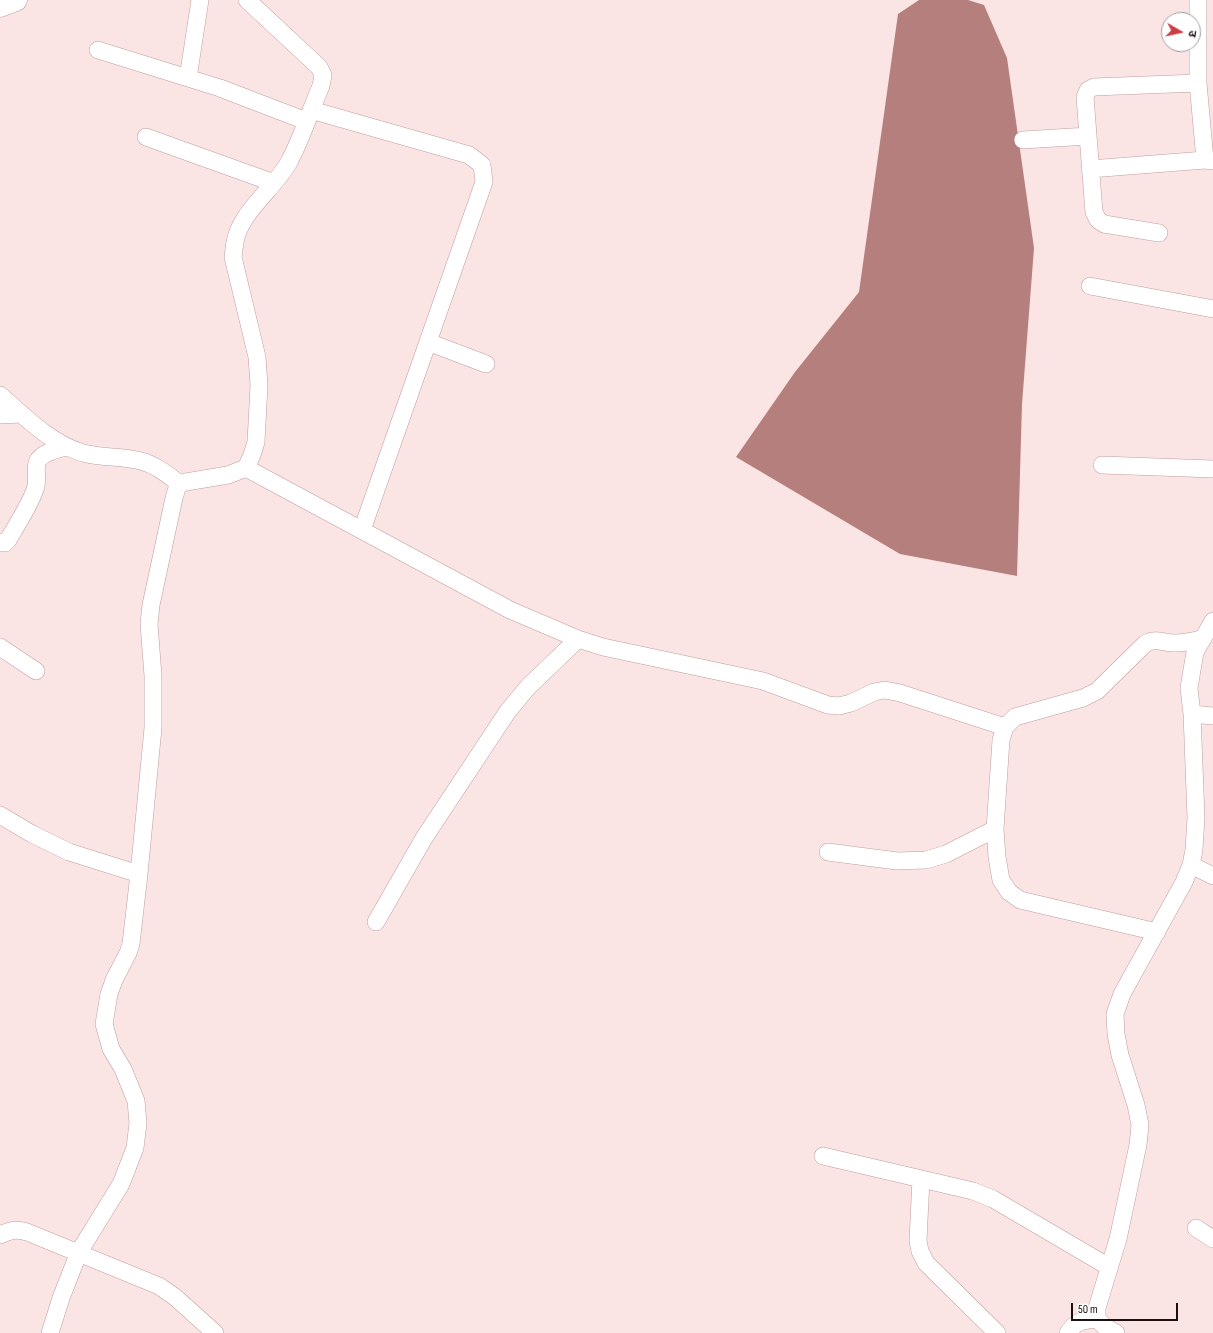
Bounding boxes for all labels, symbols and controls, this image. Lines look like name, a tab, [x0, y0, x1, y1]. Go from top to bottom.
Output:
north arrow	[1161, 12, 1201, 52]
text: उ	[1185, 30, 1199, 38]
scale bar	[1073, 1295, 1180, 1321]
text: 50 m	[1078, 1302, 1098, 1317]

